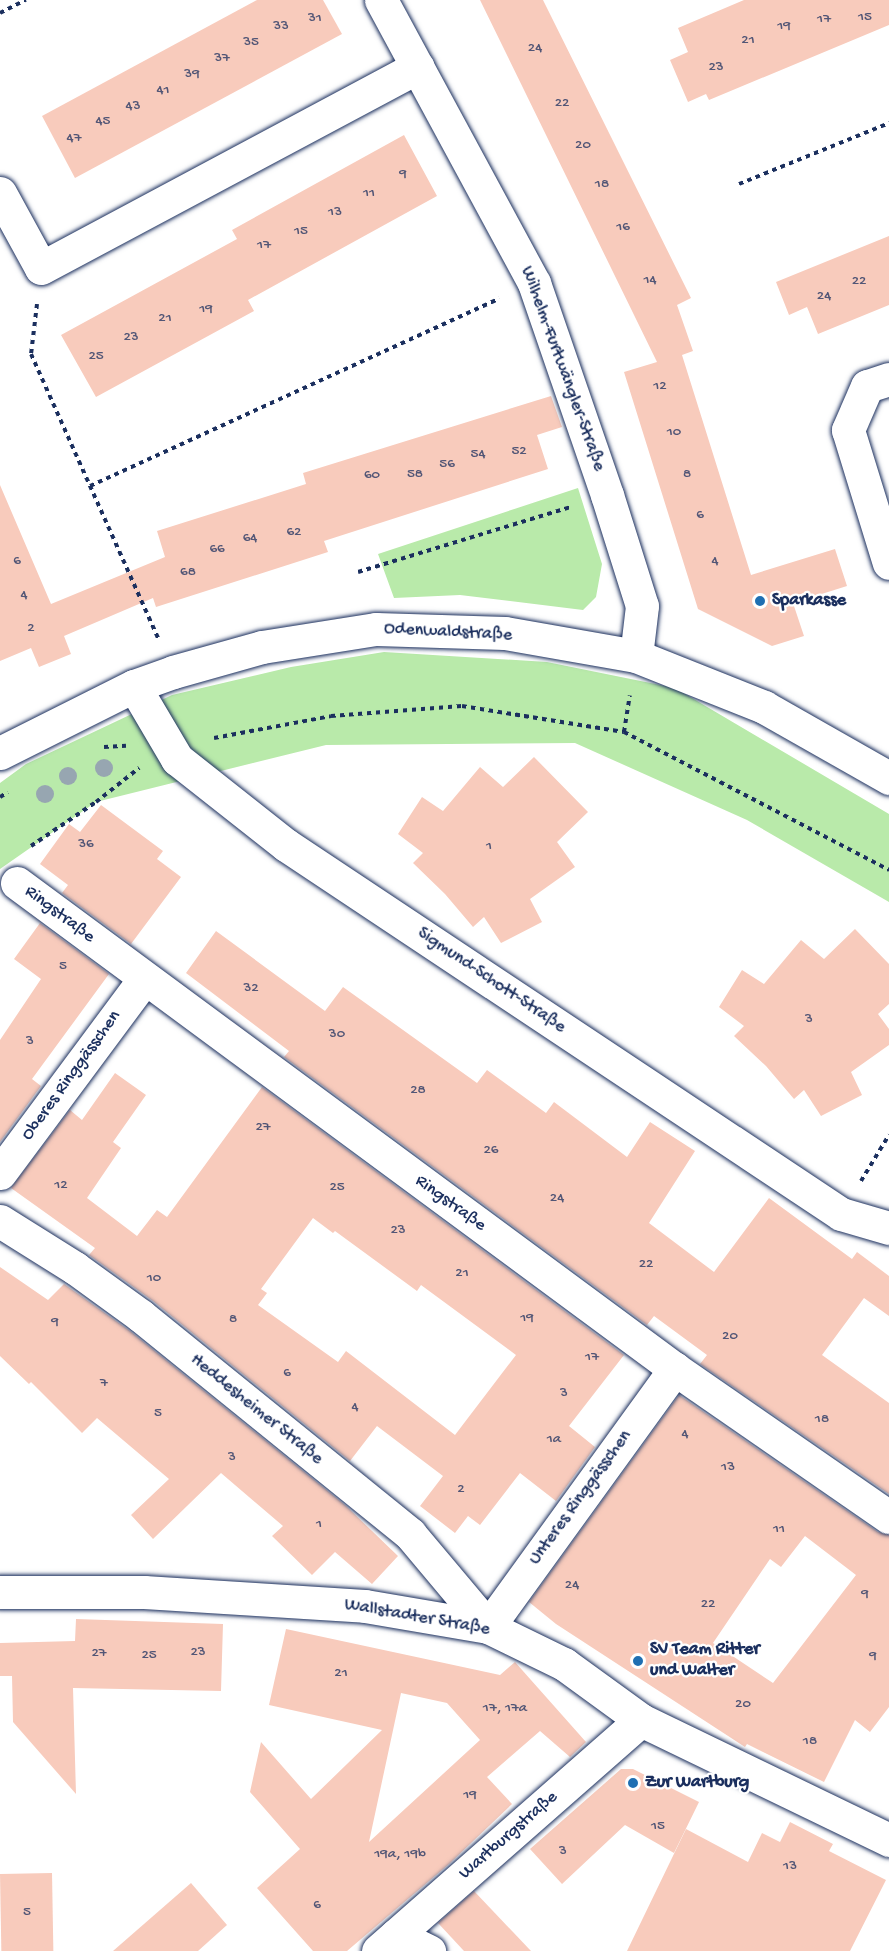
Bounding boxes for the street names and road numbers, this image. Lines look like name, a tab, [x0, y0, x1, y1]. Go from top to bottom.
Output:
street label: Wilhelm-Furtwängler-Straße	[515, 264, 609, 474]
street label: Odenwaldstraße	[383, 619, 513, 647]
street label: Ringstraße	[19, 881, 99, 949]
street label: Sigmund-Schott-Straße	[413, 923, 569, 1039]
street label: Oberes Ringgässchen	[18, 1007, 126, 1145]
street label: Ringstraße	[410, 1171, 490, 1237]
street label: Heddesheimer Straße	[185, 1350, 327, 1470]
street label: Unteres Ringgässchen	[525, 1426, 637, 1570]
street label: Wallstadter Straße	[343, 1595, 491, 1641]
street label: Wartburgstraße	[455, 1787, 563, 1885]

